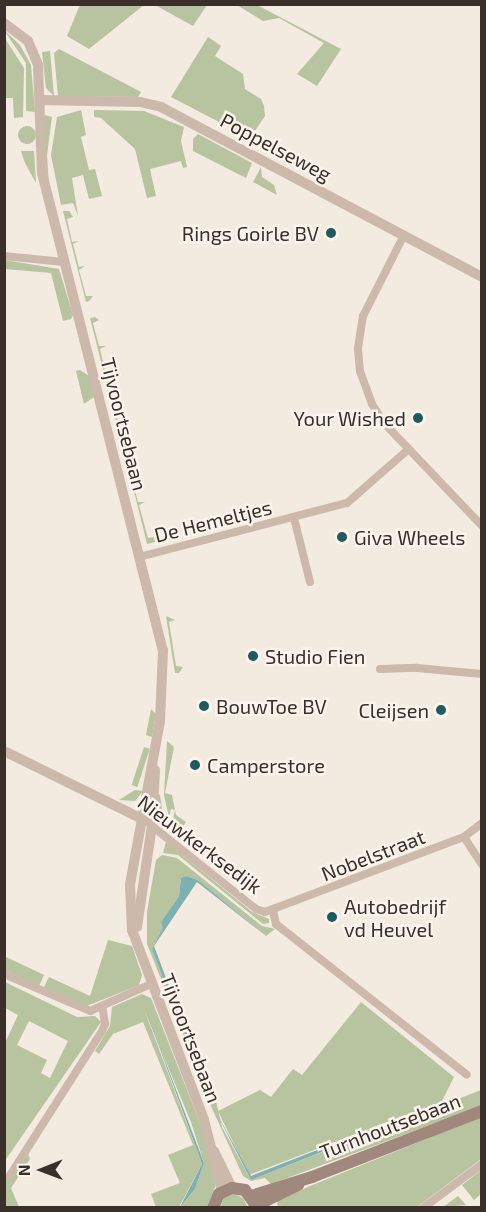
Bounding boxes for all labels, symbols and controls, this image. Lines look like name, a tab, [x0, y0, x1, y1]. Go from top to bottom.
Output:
street label: Poppelseweg	[216, 108, 336, 186]
place label: Rings Goirle BV	[182, 221, 319, 245]
marker: Rings Goirle BV	[324, 226, 338, 240]
street label: Tijvoortsebaan	[96, 355, 152, 493]
place label: Your Wished	[293, 406, 406, 430]
marker: Your Wished	[411, 411, 425, 425]
street label: De Hemeltjes	[152, 495, 274, 547]
place label: Giva Wheels	[354, 525, 466, 549]
marker: Giva Wheels	[335, 530, 349, 544]
place label: Studio Fien	[265, 644, 365, 668]
marker: Studio Fien	[246, 649, 260, 663]
place label: BouwToe BV	[216, 694, 327, 718]
place label: Cleijsen	[358, 698, 429, 722]
marker: BouwToe BV	[197, 699, 211, 713]
marker: Cleijsen	[434, 703, 448, 717]
place label: Camperstore	[207, 753, 325, 777]
marker: Camperstore	[188, 758, 202, 772]
street label: Nieuwkerksedijk	[133, 790, 267, 898]
street label: Nobelstraat	[318, 824, 428, 886]
place label: Autobedrijf vd Heuvel	[344, 894, 446, 941]
marker: Autobedrijf vd Heuvel	[325, 910, 339, 924]
street label: Tijvoortsebaan	[155, 970, 227, 1106]
street label: Turnhoutsebaan	[316, 1088, 464, 1164]
north arrow	[12, 1140, 72, 1200]
text: N	[14, 1164, 33, 1176]

